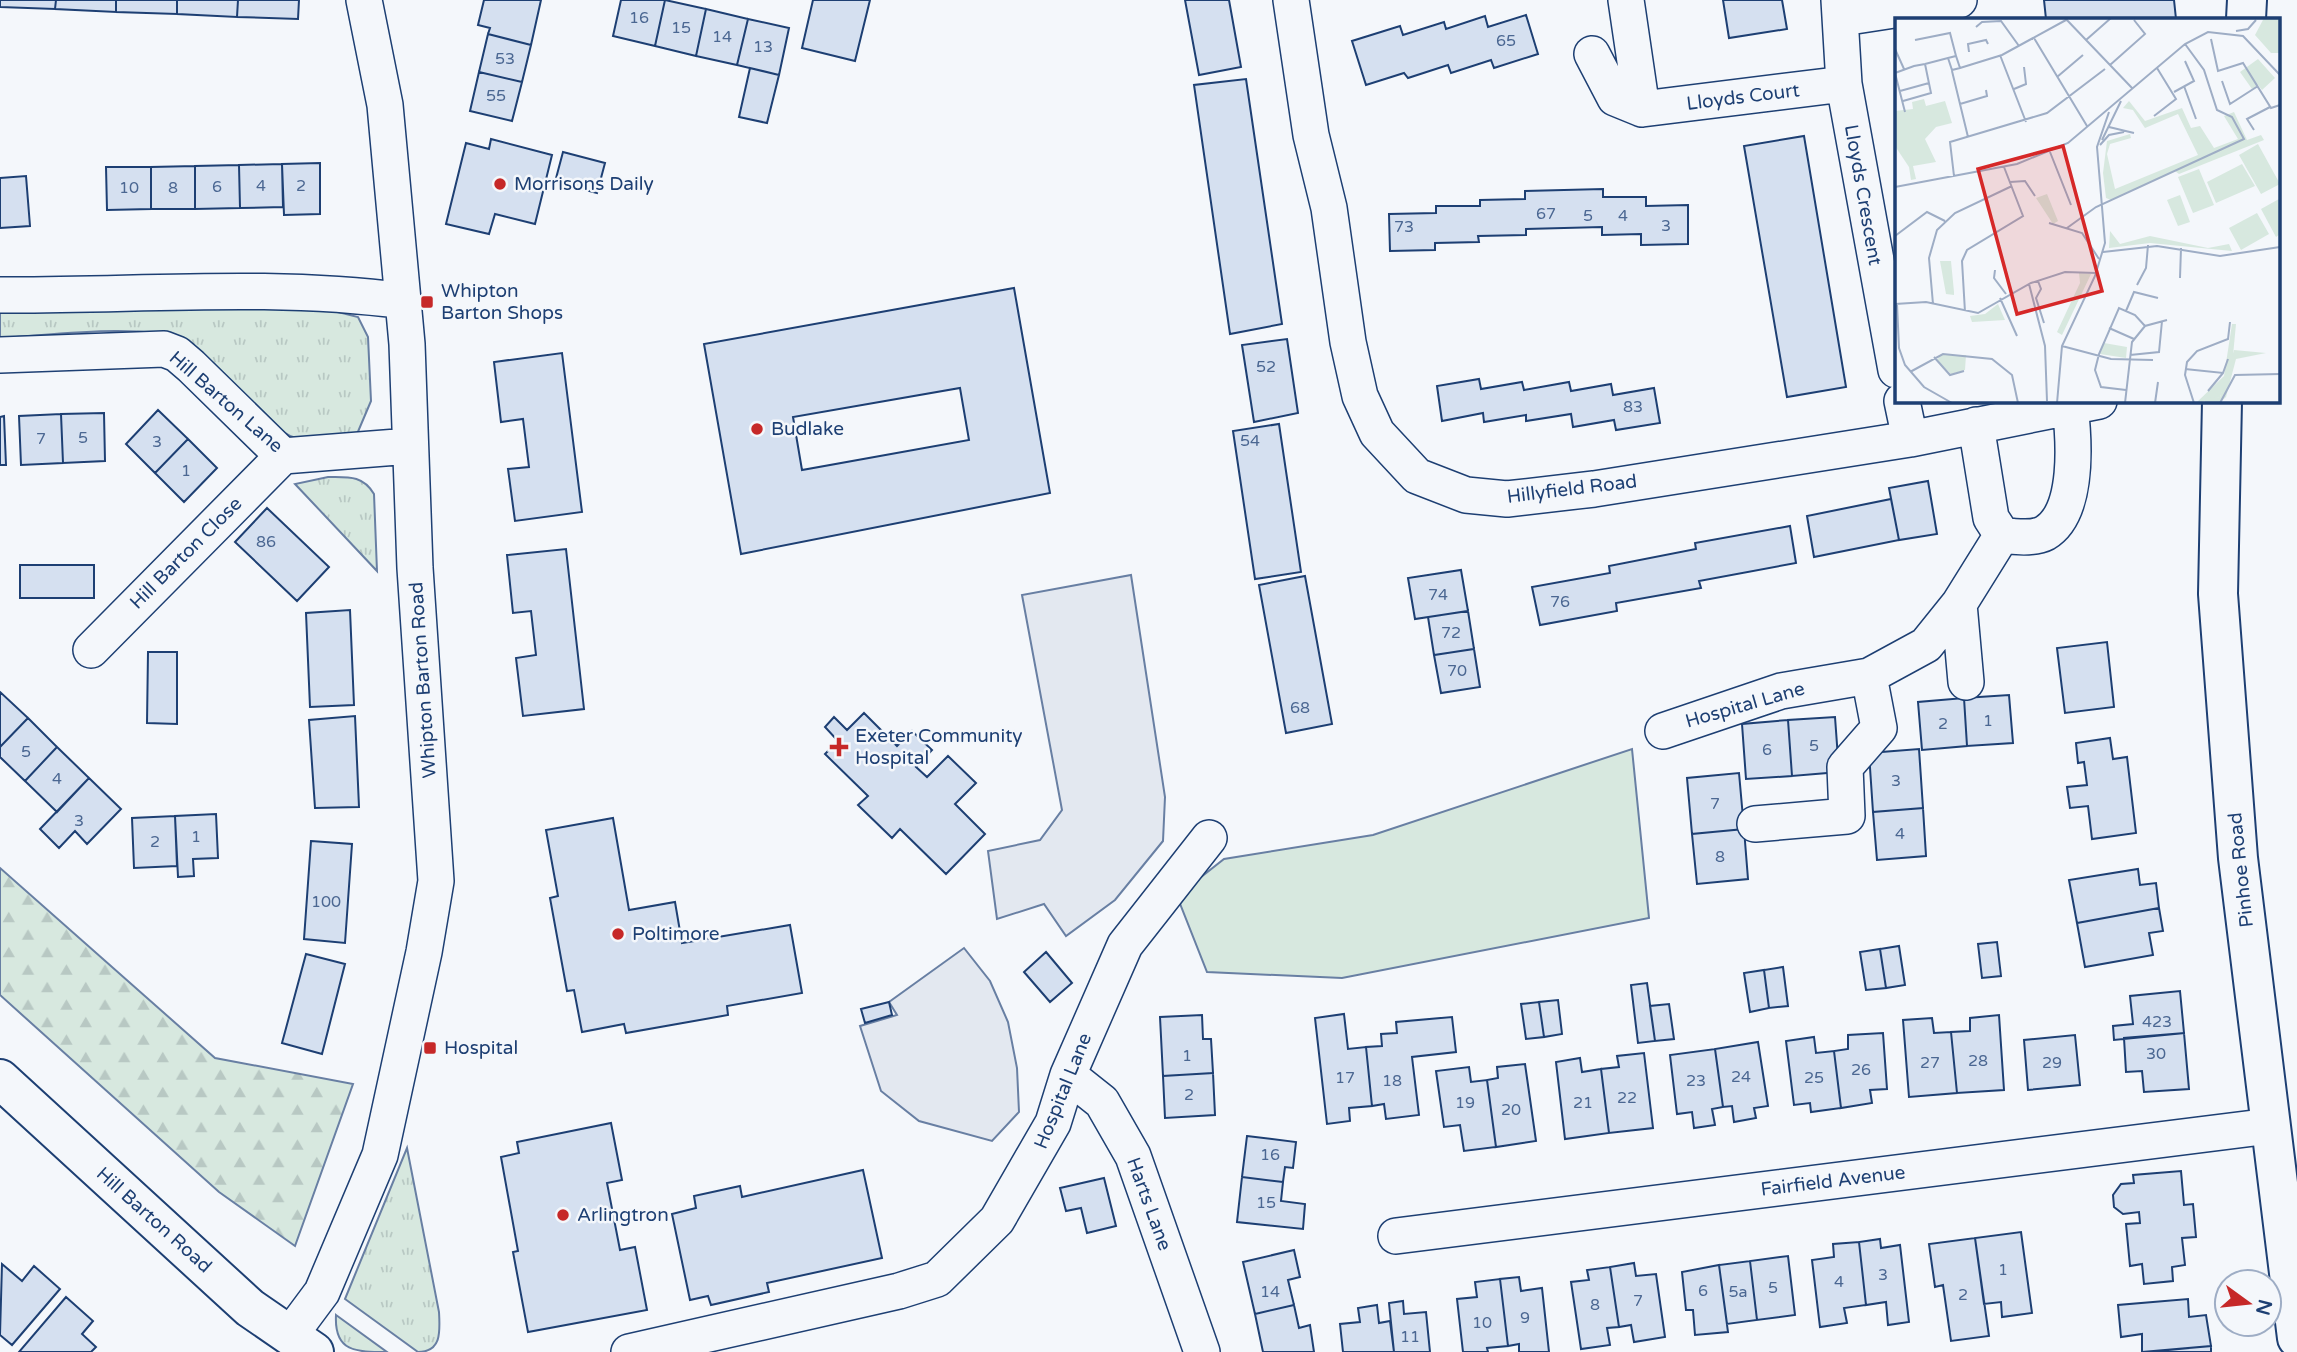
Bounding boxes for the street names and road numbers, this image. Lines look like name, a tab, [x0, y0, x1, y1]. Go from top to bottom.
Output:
street label: Lloyds Court	[1685, 79, 1801, 115]
street label: Lloyds Crescent	[1840, 123, 1886, 267]
street label: Hill Barton Lane	[165, 347, 287, 457]
street label: Hillyfield Road	[1506, 470, 1638, 508]
street label: Hill Barton Close	[126, 493, 246, 613]
street label: Whipton Barton Road	[405, 581, 441, 779]
street label: Hospital Lane	[1683, 677, 1807, 733]
street label: Pinhoe Road	[2224, 811, 2258, 929]
street label: Hospital Lane	[1030, 1030, 1096, 1152]
street label: Harts Lane	[1122, 1154, 1176, 1254]
street label: Fairfield Avenue	[1760, 1161, 1906, 1201]
street label: Hill Barton Road	[92, 1163, 216, 1277]

